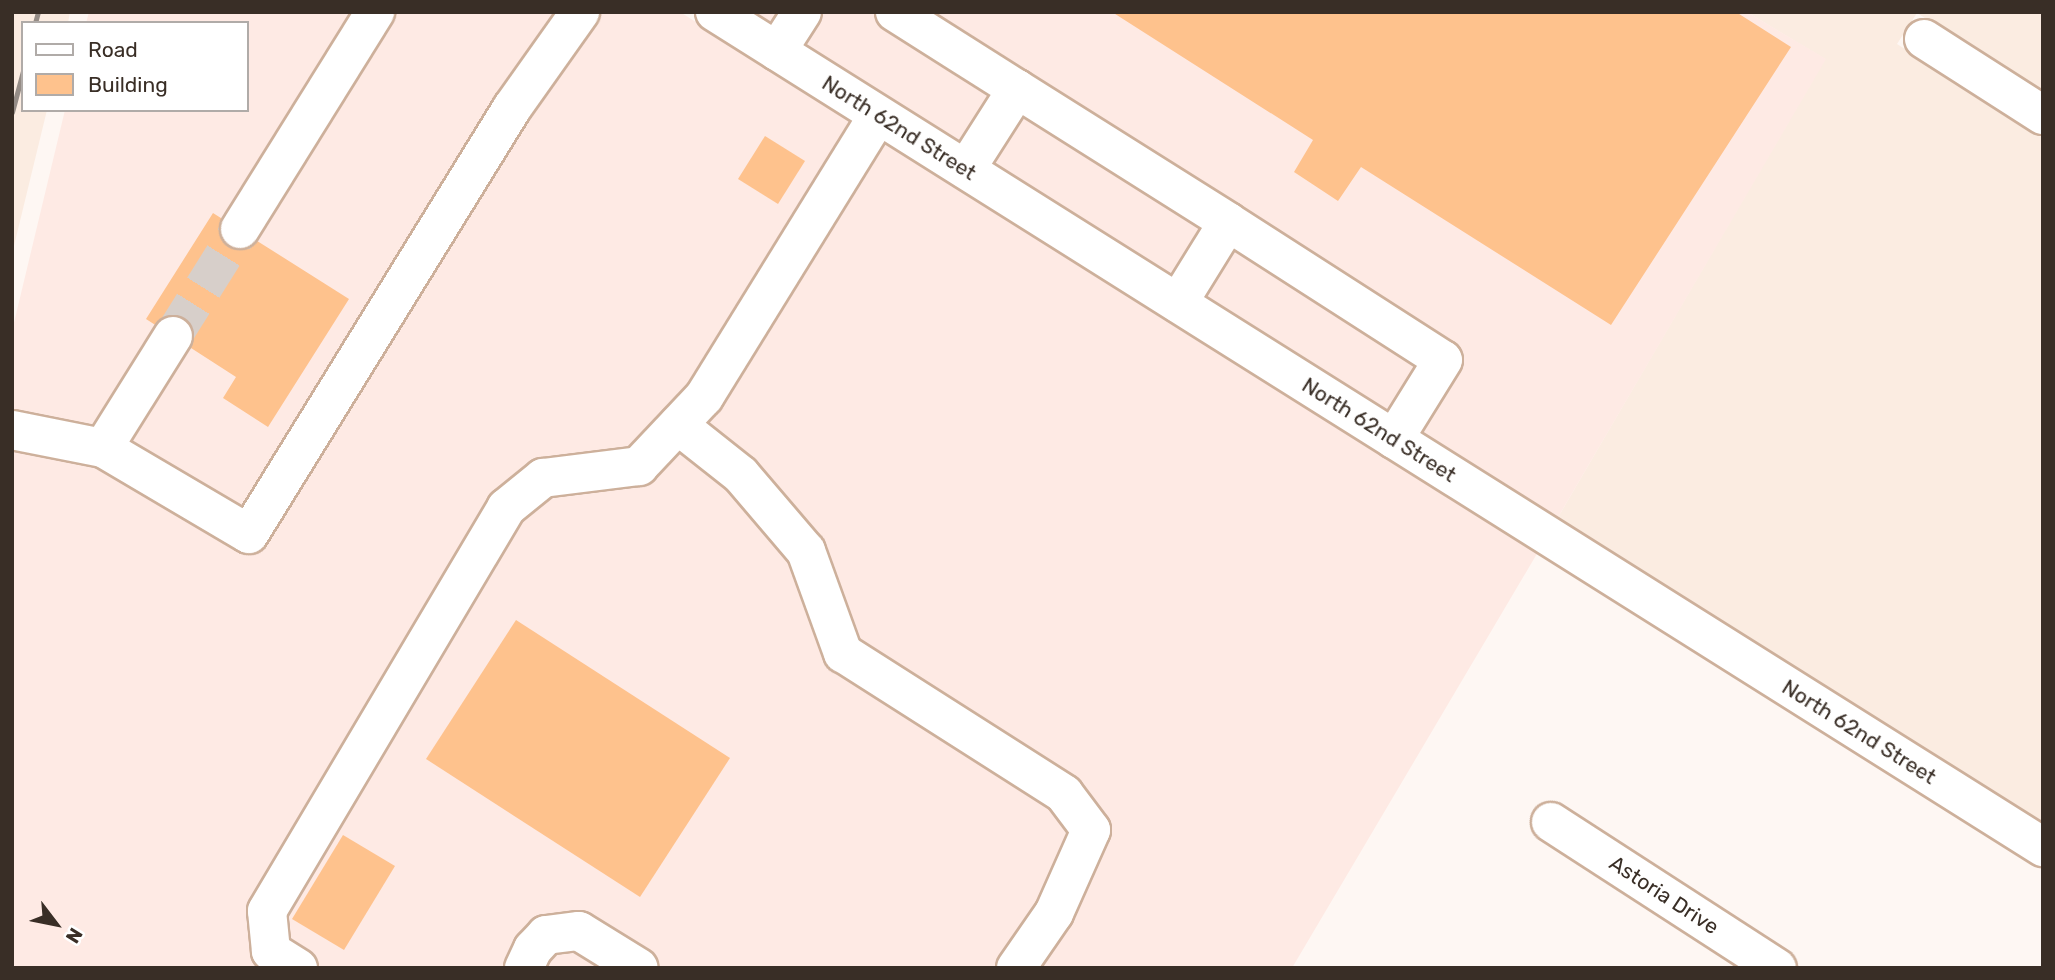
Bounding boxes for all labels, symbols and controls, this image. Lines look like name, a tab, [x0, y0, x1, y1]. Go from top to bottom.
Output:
legend	[21, 21, 248, 112]
text: Road	[88, 37, 138, 62]
street label: North 62nd Street	[817, 70, 981, 186]
text: Building	[88, 72, 168, 97]
street label: North 62nd Street	[1297, 372, 1461, 488]
street label: North 62nd Street	[1777, 674, 1941, 790]
street label: Astoria Drive	[1605, 850, 1723, 940]
north arrow	[21, 889, 91, 959]
text: N	[61, 923, 88, 947]

